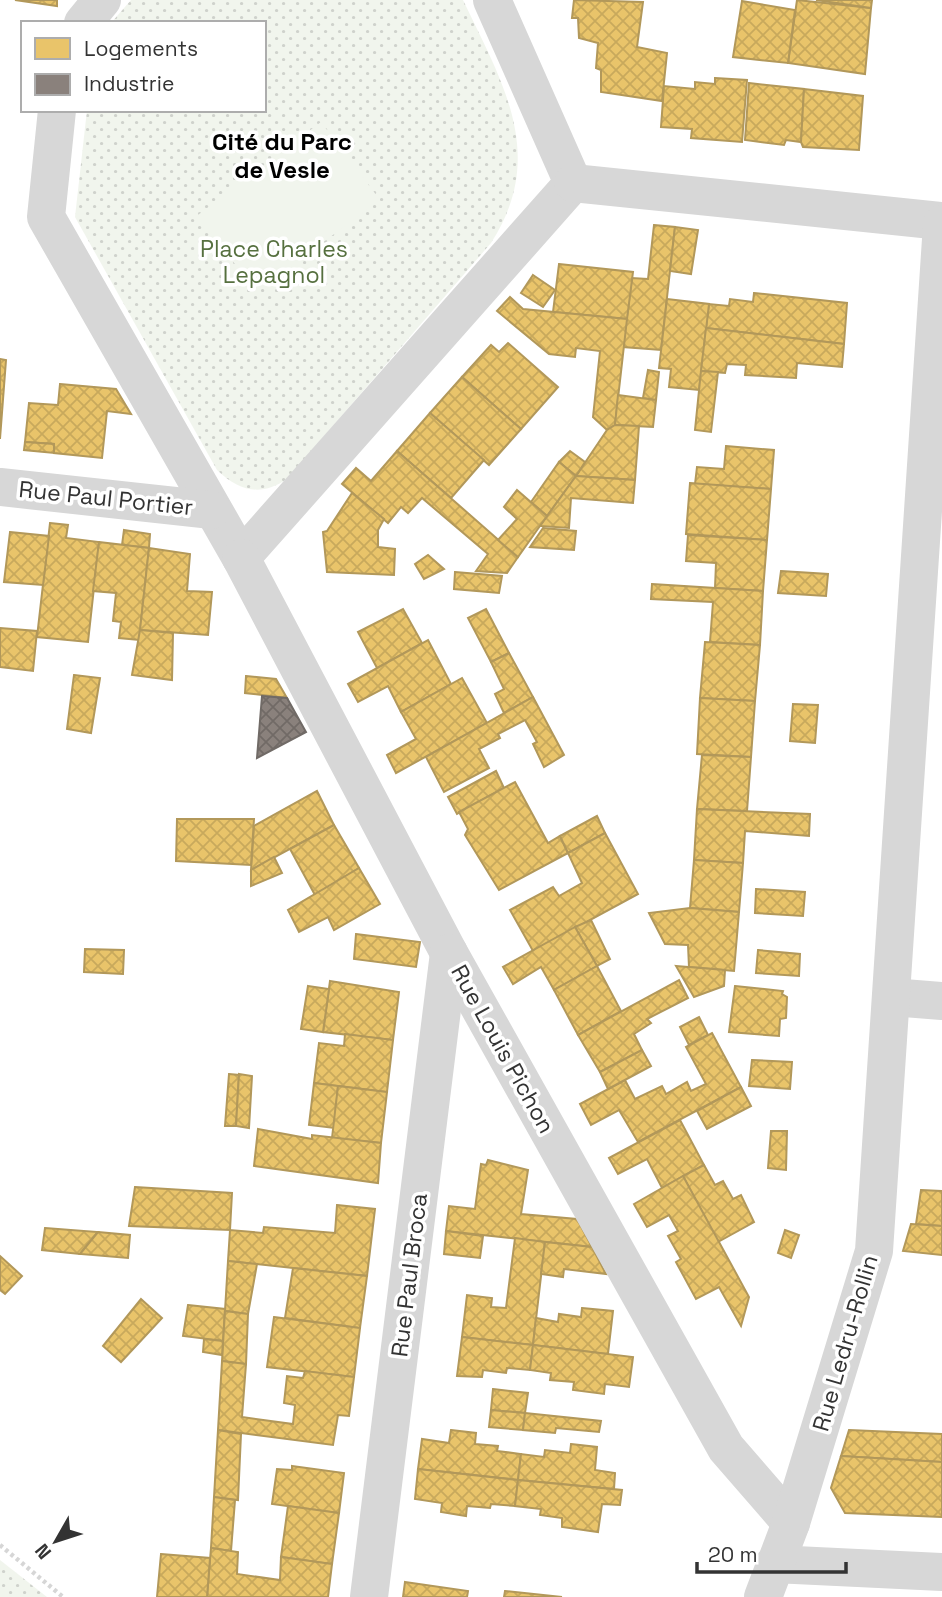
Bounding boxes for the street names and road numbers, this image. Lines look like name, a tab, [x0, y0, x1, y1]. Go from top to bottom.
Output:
street label: Rue Paul Portier	[17, 474, 195, 522]
street label: Rue Louis Pichon	[444, 959, 562, 1139]
street label: Rue Paul Broca	[384, 1191, 434, 1359]
street label: Rue Ledru-Rollin	[806, 1251, 884, 1435]

